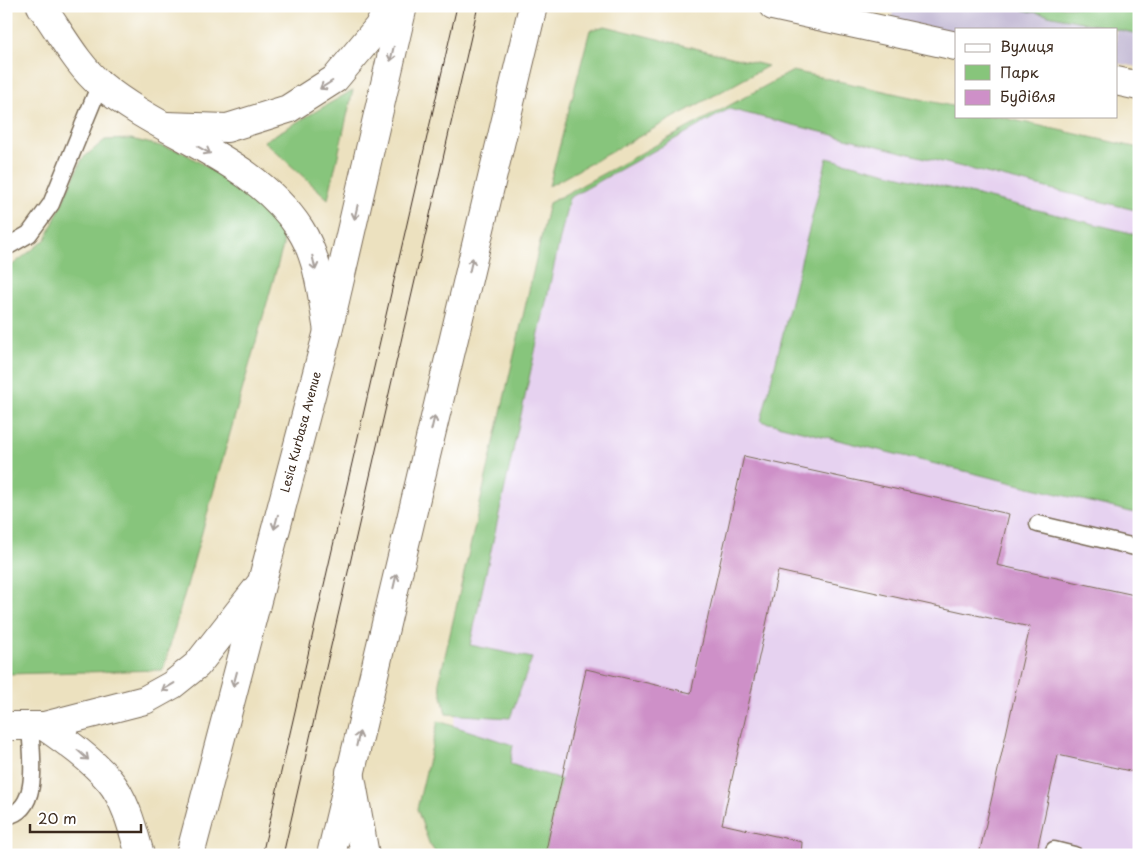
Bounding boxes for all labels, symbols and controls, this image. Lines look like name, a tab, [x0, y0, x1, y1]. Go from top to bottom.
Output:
legend	[955, 28, 1118, 118]
text: Вулиця	[1000, 34, 1054, 57]
one-way arrow	[387, 45, 396, 61]
text: Парк	[1000, 60, 1039, 83]
one-way arrow	[320, 80, 334, 90]
text: Будівля	[1000, 84, 1056, 107]
one-way arrow	[197, 145, 211, 155]
one-way arrow	[351, 204, 360, 220]
one-way arrow	[310, 254, 319, 270]
one-way arrow	[467, 257, 476, 273]
street label: Lesia Kurbasa Avenue	[275, 369, 325, 494]
one-way arrow	[429, 415, 438, 431]
one-way arrow	[271, 514, 281, 530]
one-way arrow	[391, 574, 401, 590]
one-way arrow	[230, 671, 239, 687]
one-way arrow	[162, 682, 176, 692]
one-way arrow	[354, 732, 363, 748]
one-way arrow	[77, 749, 90, 761]
scale bar	[30, 801, 141, 833]
text: 20 m	[38, 806, 77, 829]

